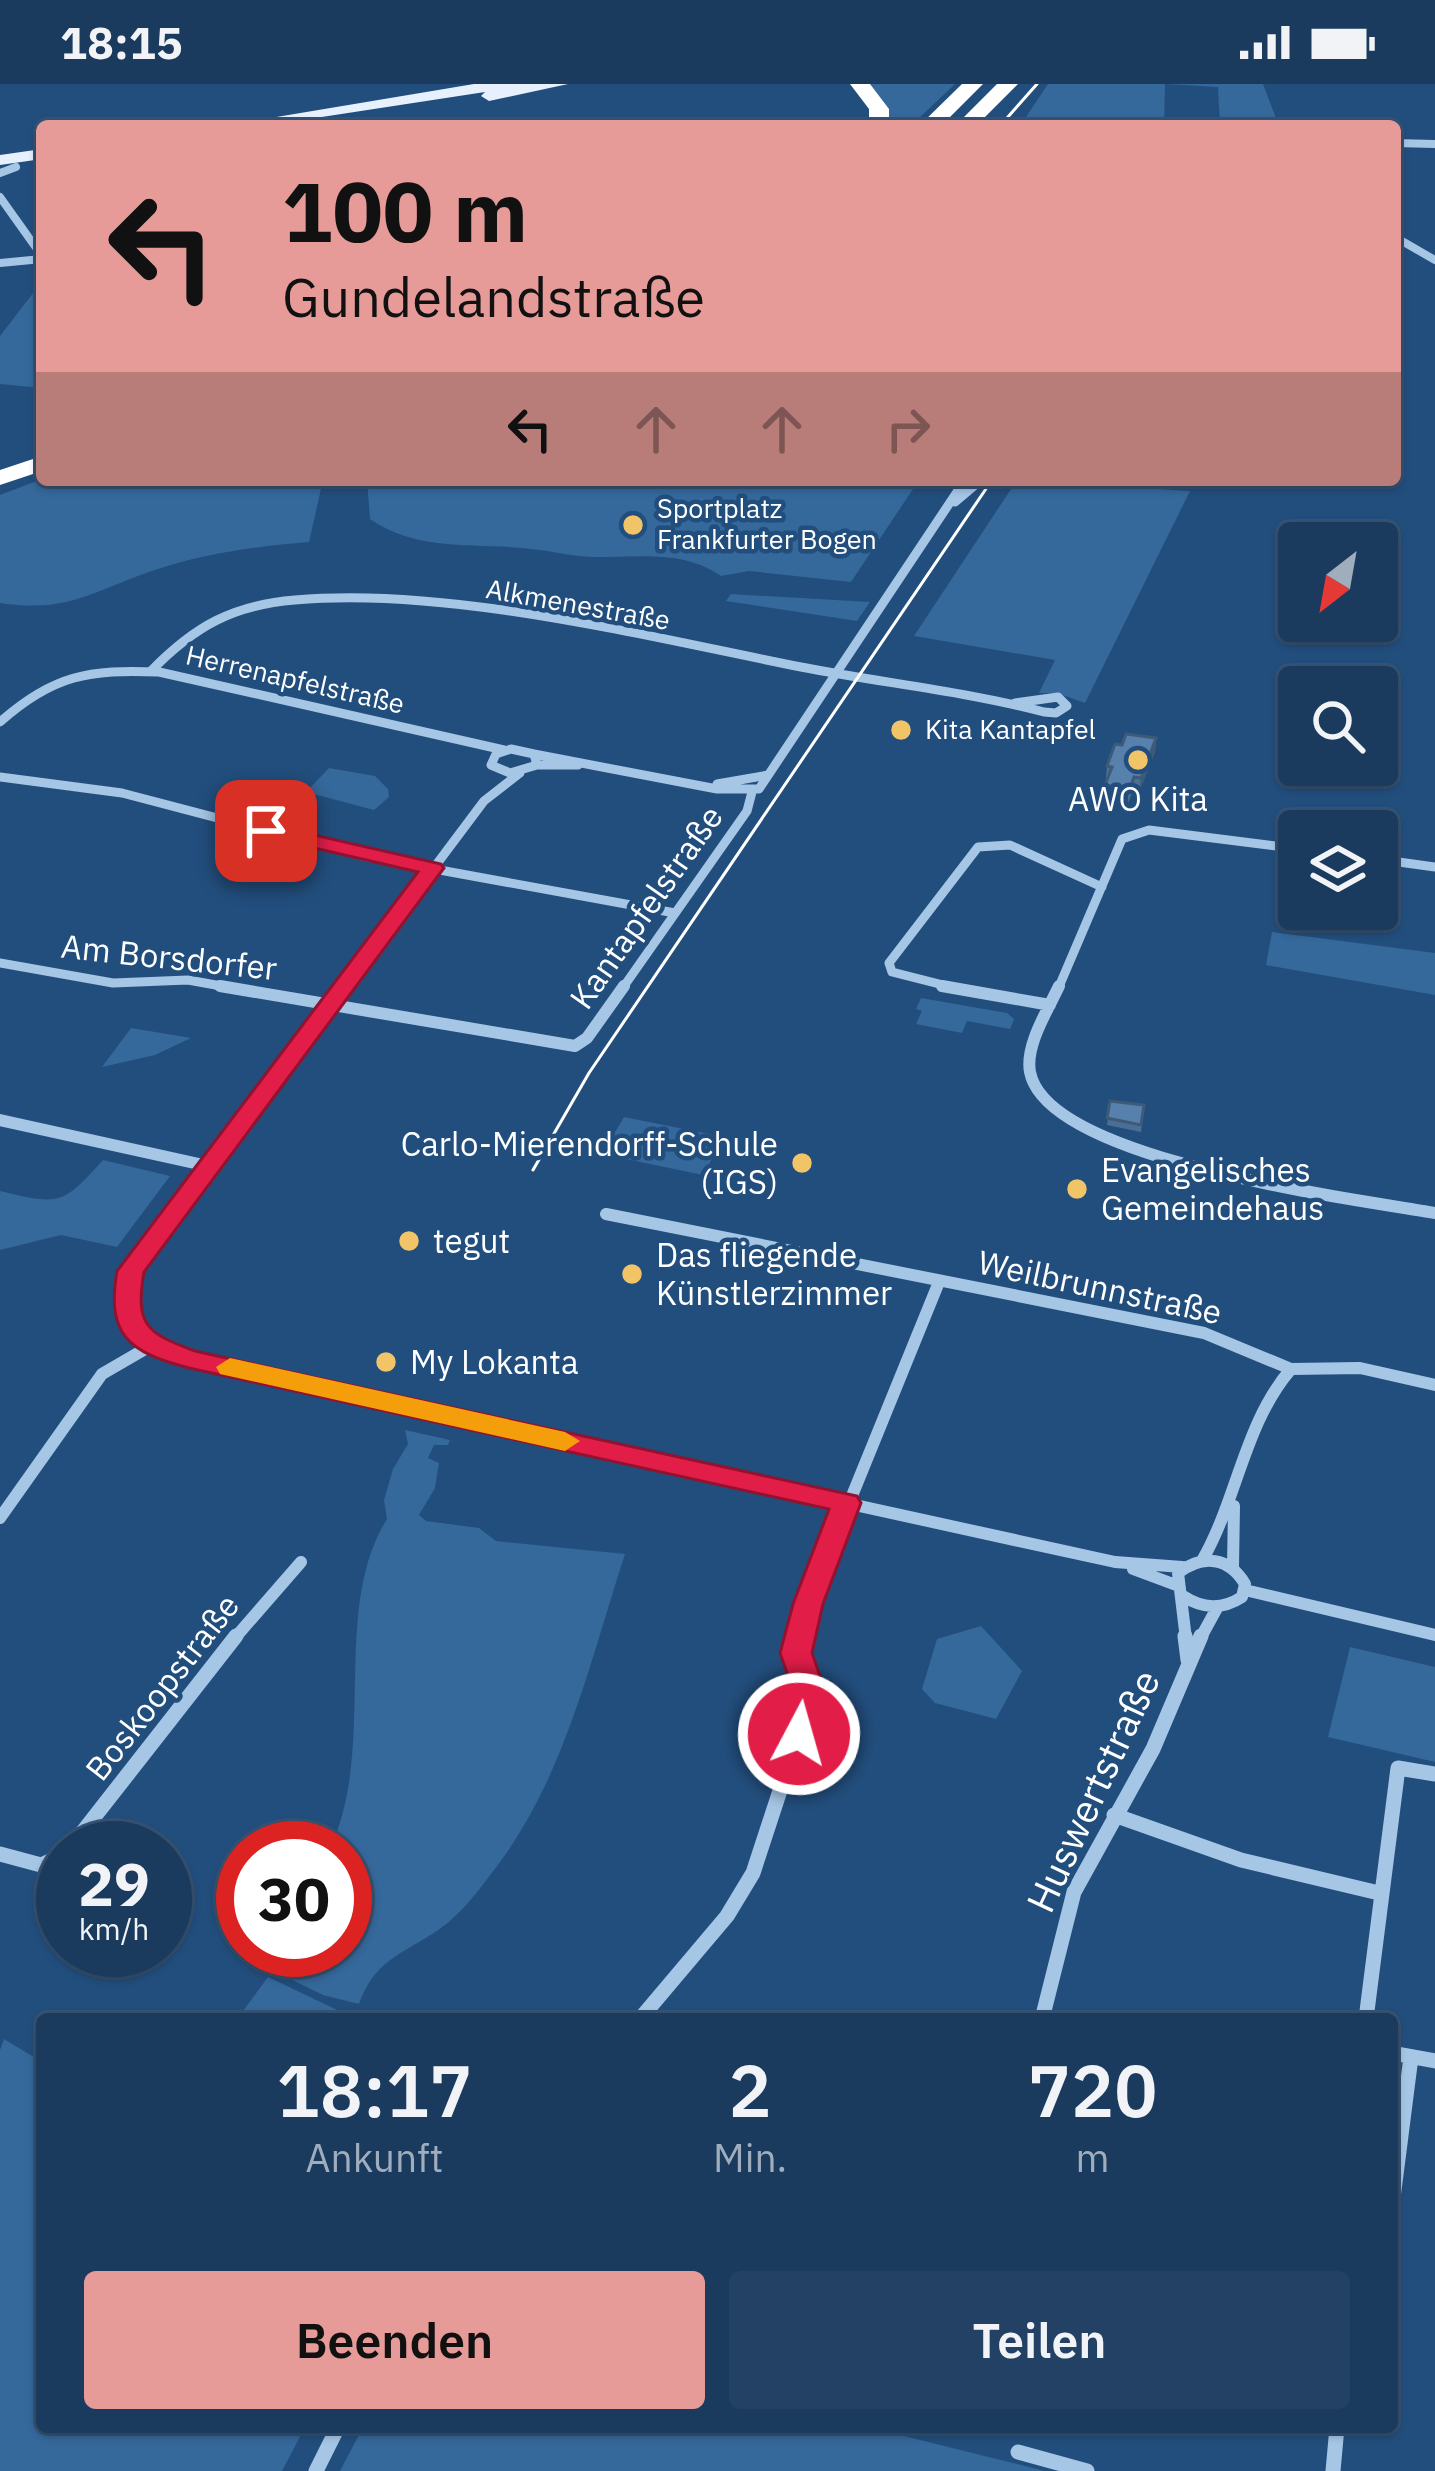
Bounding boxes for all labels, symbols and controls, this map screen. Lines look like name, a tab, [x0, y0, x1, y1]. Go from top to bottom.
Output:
text: 18:15	[60, 13, 183, 71]
text: 100 m	[282, 156, 528, 265]
icon: left	[84, 168, 240, 324]
text: Gundelandstraße	[282, 262, 705, 332]
icon: left	[497, 396, 563, 462]
icon: ahead	[623, 396, 689, 462]
icon: ahead	[749, 396, 815, 462]
icon: right	[875, 396, 941, 462]
place label: Sportplatz Frankfurter Bogen	[657, 490, 877, 556]
marker: Sportplatz Frankfurter Bogen	[620, 512, 646, 538]
north arrow	[1278, 522, 1398, 642]
map controls	[1278, 522, 1398, 930]
street label: Alkmenestraße	[484, 570, 673, 637]
street label: Herrenapfelstraße	[183, 636, 408, 721]
button: search	[1278, 666, 1398, 786]
place label: Kita Kantapfel	[925, 711, 1096, 746]
marker: Kita Kantapfel	[888, 717, 914, 743]
marker: AWO Kita	[1125, 747, 1151, 773]
place label: AWO Kita	[1068, 777, 1208, 820]
pin	[215, 780, 317, 882]
street label: Kantapfelstraße	[559, 797, 732, 1017]
icon: arrive	[233, 798, 299, 864]
button: layers	[1278, 810, 1398, 930]
street label: Am Borsdorfer	[59, 924, 279, 989]
place label: Carlo-Mierendorff-Schule (IGS)	[401, 1122, 778, 1203]
place label: Evangelisches Gemeindehaus	[1101, 1148, 1324, 1229]
marker: Carlo-Mierendorff-Schule (IGS)	[789, 1150, 815, 1176]
marker: Evangelisches Gemeindehaus	[1064, 1176, 1090, 1202]
place label: tegut	[433, 1219, 510, 1262]
marker: tegut	[396, 1228, 422, 1254]
place label: Das fliegende Künstlerzimmer	[656, 1233, 892, 1314]
street label: Weilbrunnstraße	[974, 1240, 1226, 1333]
marker: Das fliegende Künstlerzimmer	[619, 1261, 645, 1287]
place label: My Lokanta	[410, 1340, 579, 1383]
marker: My Lokanta	[373, 1349, 399, 1375]
street label: Boskoopstraße	[75, 1585, 248, 1789]
street label: Huswertstraße	[1014, 1662, 1171, 1920]
position arrow	[736, 1671, 862, 1797]
speed limit sign: 30	[216, 1821, 372, 1977]
text: 29	[78, 1844, 150, 1923]
text: km/h	[79, 1909, 149, 1948]
text: 18:17	[277, 2043, 472, 2137]
text: 2	[728, 2043, 772, 2137]
text: 720	[1028, 2043, 1157, 2137]
text: Ankunft	[306, 2132, 443, 2183]
text: Min.	[713, 2132, 787, 2183]
text: m	[1076, 2132, 1110, 2183]
button: Beenden	[84, 2271, 705, 2409]
button: Teilen	[729, 2271, 1350, 2409]

